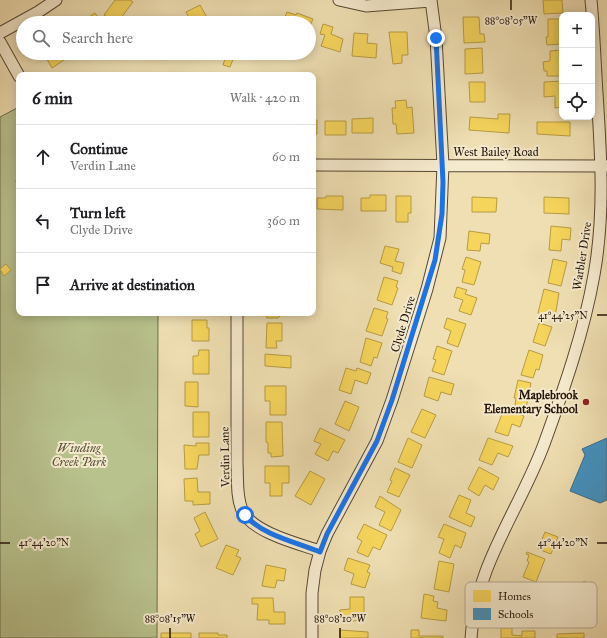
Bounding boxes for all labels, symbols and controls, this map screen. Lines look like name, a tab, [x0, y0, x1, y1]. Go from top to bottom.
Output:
map controls	[559, 12, 595, 120]
button: +	[559, 12, 595, 48]
text: 88°08'05"W	[485, 15, 538, 27]
search box	[16, 16, 316, 60]
icon: search	[30, 27, 52, 49]
text: Search here	[62, 29, 133, 47]
route end	[427, 29, 445, 47]
button: −	[559, 48, 595, 84]
button: locate	[559, 84, 595, 120]
text: 6 min	[32, 88, 73, 109]
text: Walk · 420 m	[230, 90, 300, 106]
text: Continue	[70, 140, 128, 158]
street label: West Bailey Road	[453, 145, 539, 159]
icon: ahead	[32, 146, 54, 168]
text: 60 m	[272, 149, 300, 165]
text: Verdin Lane	[70, 158, 136, 174]
text: Turn left	[70, 204, 126, 222]
icon: left	[32, 210, 54, 232]
text: 360 m	[267, 213, 300, 229]
street label: Warbler Drive	[570, 221, 594, 291]
text: Clyde Drive	[70, 222, 133, 238]
icon: arrive	[32, 274, 54, 296]
text: Arrive at destination	[70, 276, 195, 294]
street label: Clyde Drive	[388, 294, 418, 354]
text: 41°44'25"N	[538, 310, 588, 322]
place label: Maplebrook Elementary School	[484, 388, 579, 417]
marker: Maplebrook Elementary School	[581, 397, 591, 407]
street label: Verdin Lane	[217, 426, 233, 489]
park label: Winding Creek Park	[52, 441, 107, 469]
route start	[236, 506, 254, 524]
text: 41°44'20"N	[19, 537, 70, 549]
text: 41°44'20"N	[538, 537, 589, 549]
legend	[465, 582, 597, 628]
text: Homes	[498, 590, 531, 603]
text: Schools	[498, 608, 533, 621]
text: 88°08'15"W	[145, 613, 196, 625]
text: 88°08'10"W	[314, 613, 366, 625]

